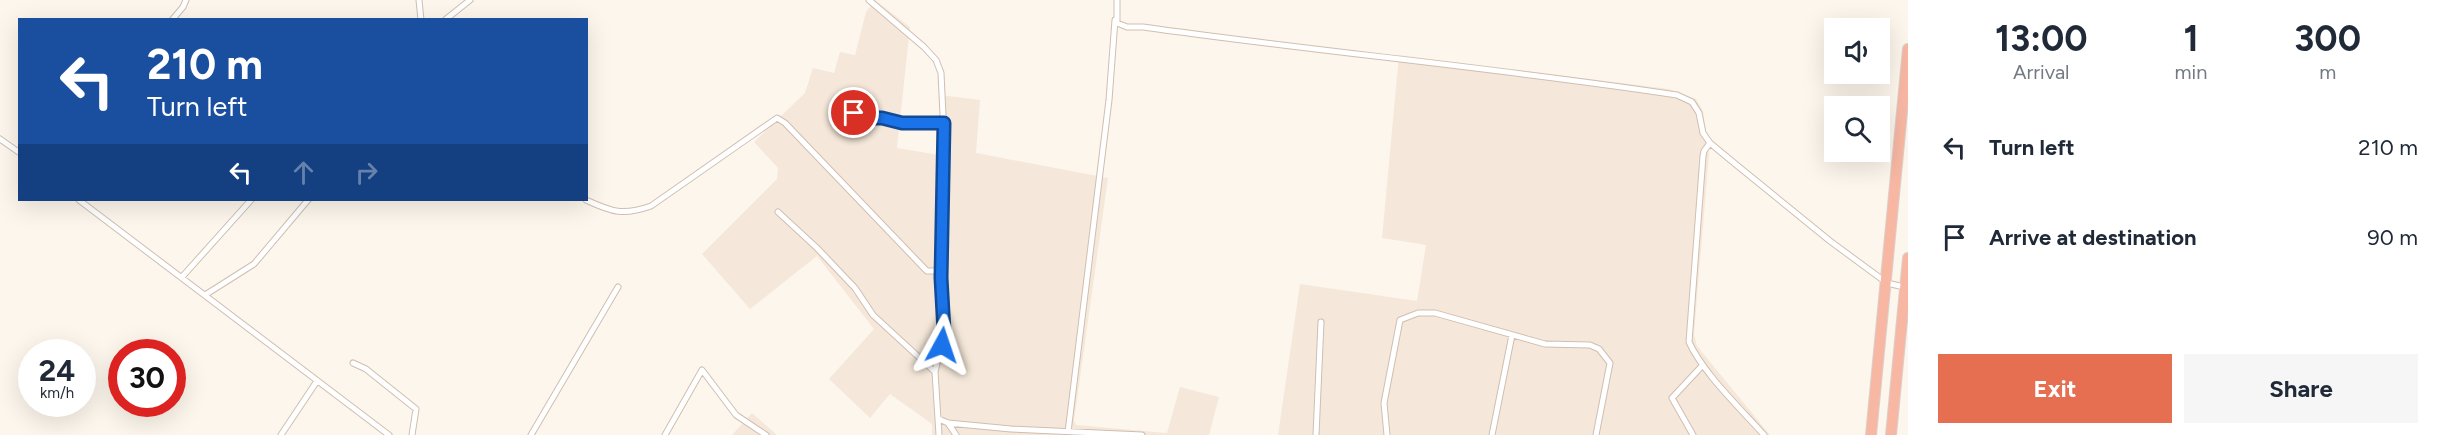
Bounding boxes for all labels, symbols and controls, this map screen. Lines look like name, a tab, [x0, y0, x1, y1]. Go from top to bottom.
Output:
text: 13:00	[1995, 17, 2088, 60]
text: 1	[2183, 17, 2199, 60]
text: 300	[2294, 17, 2361, 60]
map controls	[1824, 18, 1890, 162]
button: sound	[1824, 18, 1890, 84]
text: 210 m	[147, 39, 263, 90]
icon: left	[48, 42, 126, 120]
text: Arrival	[2013, 60, 2070, 84]
text: min	[2175, 60, 2207, 84]
text: m	[2319, 60, 2336, 84]
pin	[828, 87, 879, 138]
text: Turn left	[147, 90, 247, 123]
icon: arrive	[837, 96, 870, 129]
button: search	[1824, 96, 1890, 162]
icon: left	[1938, 131, 1971, 164]
text: Turn left	[1989, 134, 2075, 161]
text: 210 m	[2358, 134, 2418, 161]
icon: left	[224, 156, 257, 189]
icon: ahead	[287, 156, 320, 189]
icon: right	[350, 156, 383, 189]
icon: arrive	[1938, 221, 1971, 254]
text: Arrive at destination	[1989, 224, 2197, 251]
text: 90 m	[2367, 224, 2418, 251]
position arrow	[910, 313, 974, 377]
speed limit sign: 30	[108, 339, 186, 417]
text: 24	[39, 352, 75, 389]
button: Exit	[1938, 354, 2172, 423]
button: Share	[2184, 354, 2418, 423]
text: km/h	[40, 384, 74, 402]

